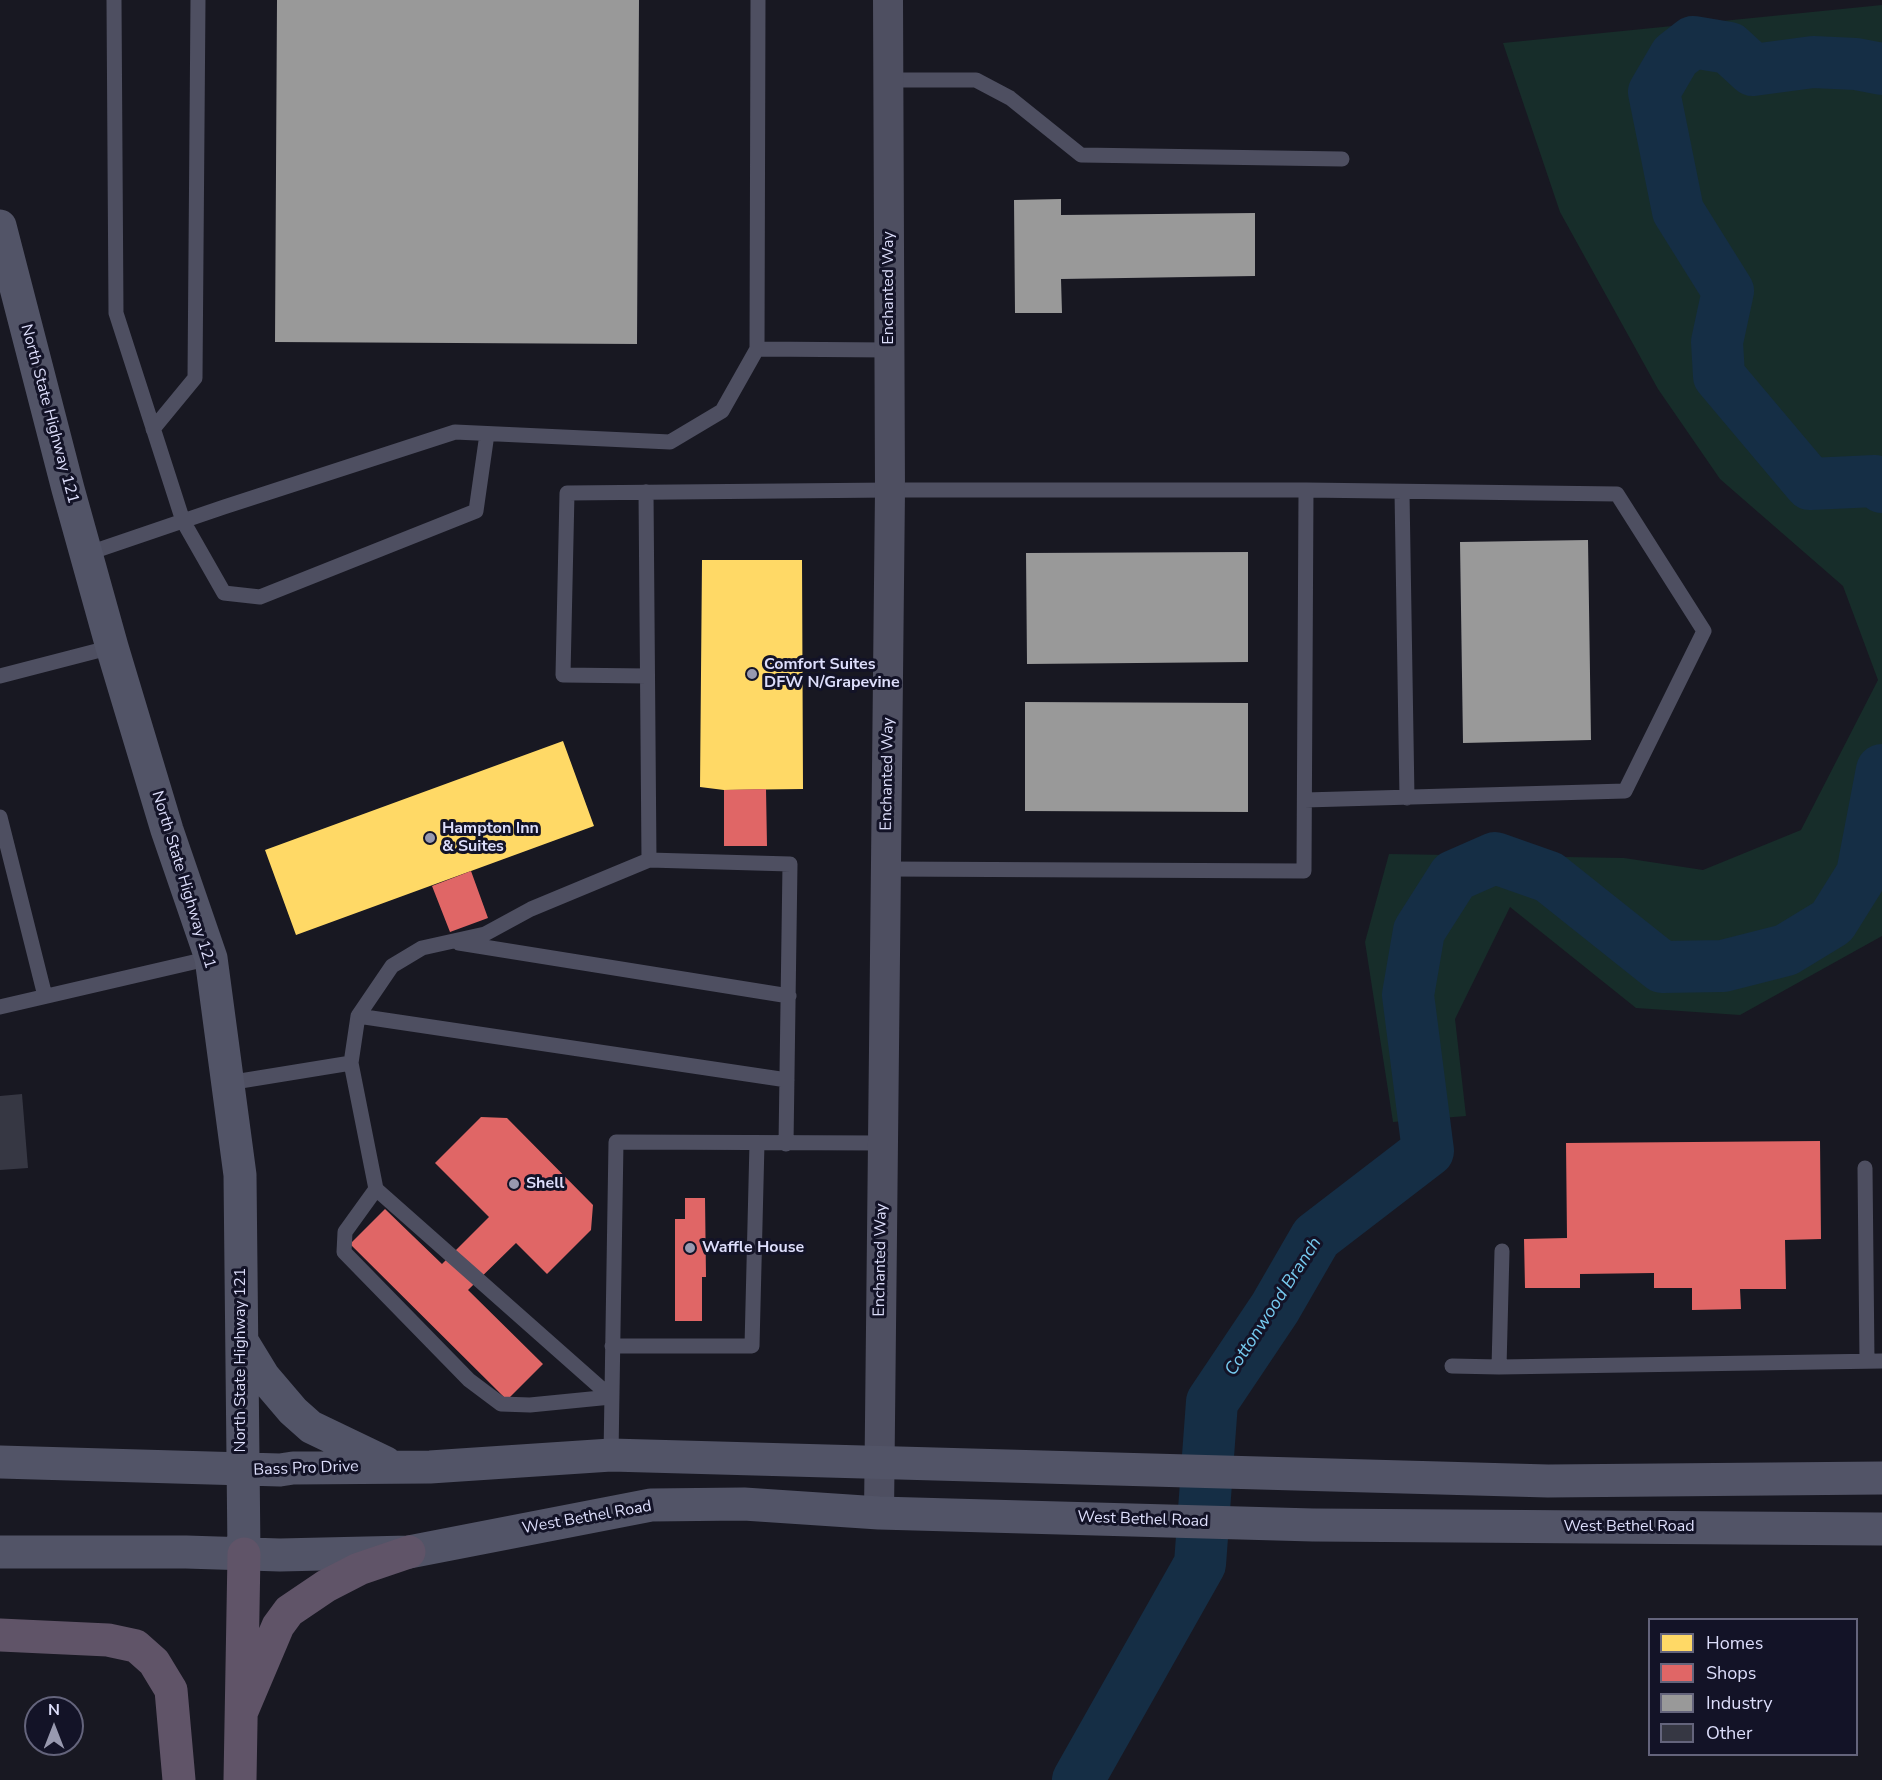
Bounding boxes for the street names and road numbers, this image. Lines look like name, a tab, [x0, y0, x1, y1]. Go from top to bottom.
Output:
street label: Enchanted Way	[879, 231, 899, 345]
street label: North State Highway 121	[16, 322, 82, 506]
street label: Enchanted Way	[877, 717, 899, 831]
street label: North State Highway 121	[147, 789, 219, 971]
street label: Enchanted Way	[870, 1203, 892, 1317]
street label: North State Highway 121	[231, 1268, 251, 1452]
street label: Bass Pro Drive	[253, 1458, 359, 1480]
street label: West Bethel Road	[521, 1497, 653, 1539]
street label: West Bethel Road	[1077, 1508, 1209, 1532]
street label: West Bethel Road	[1563, 1517, 1695, 1537]

